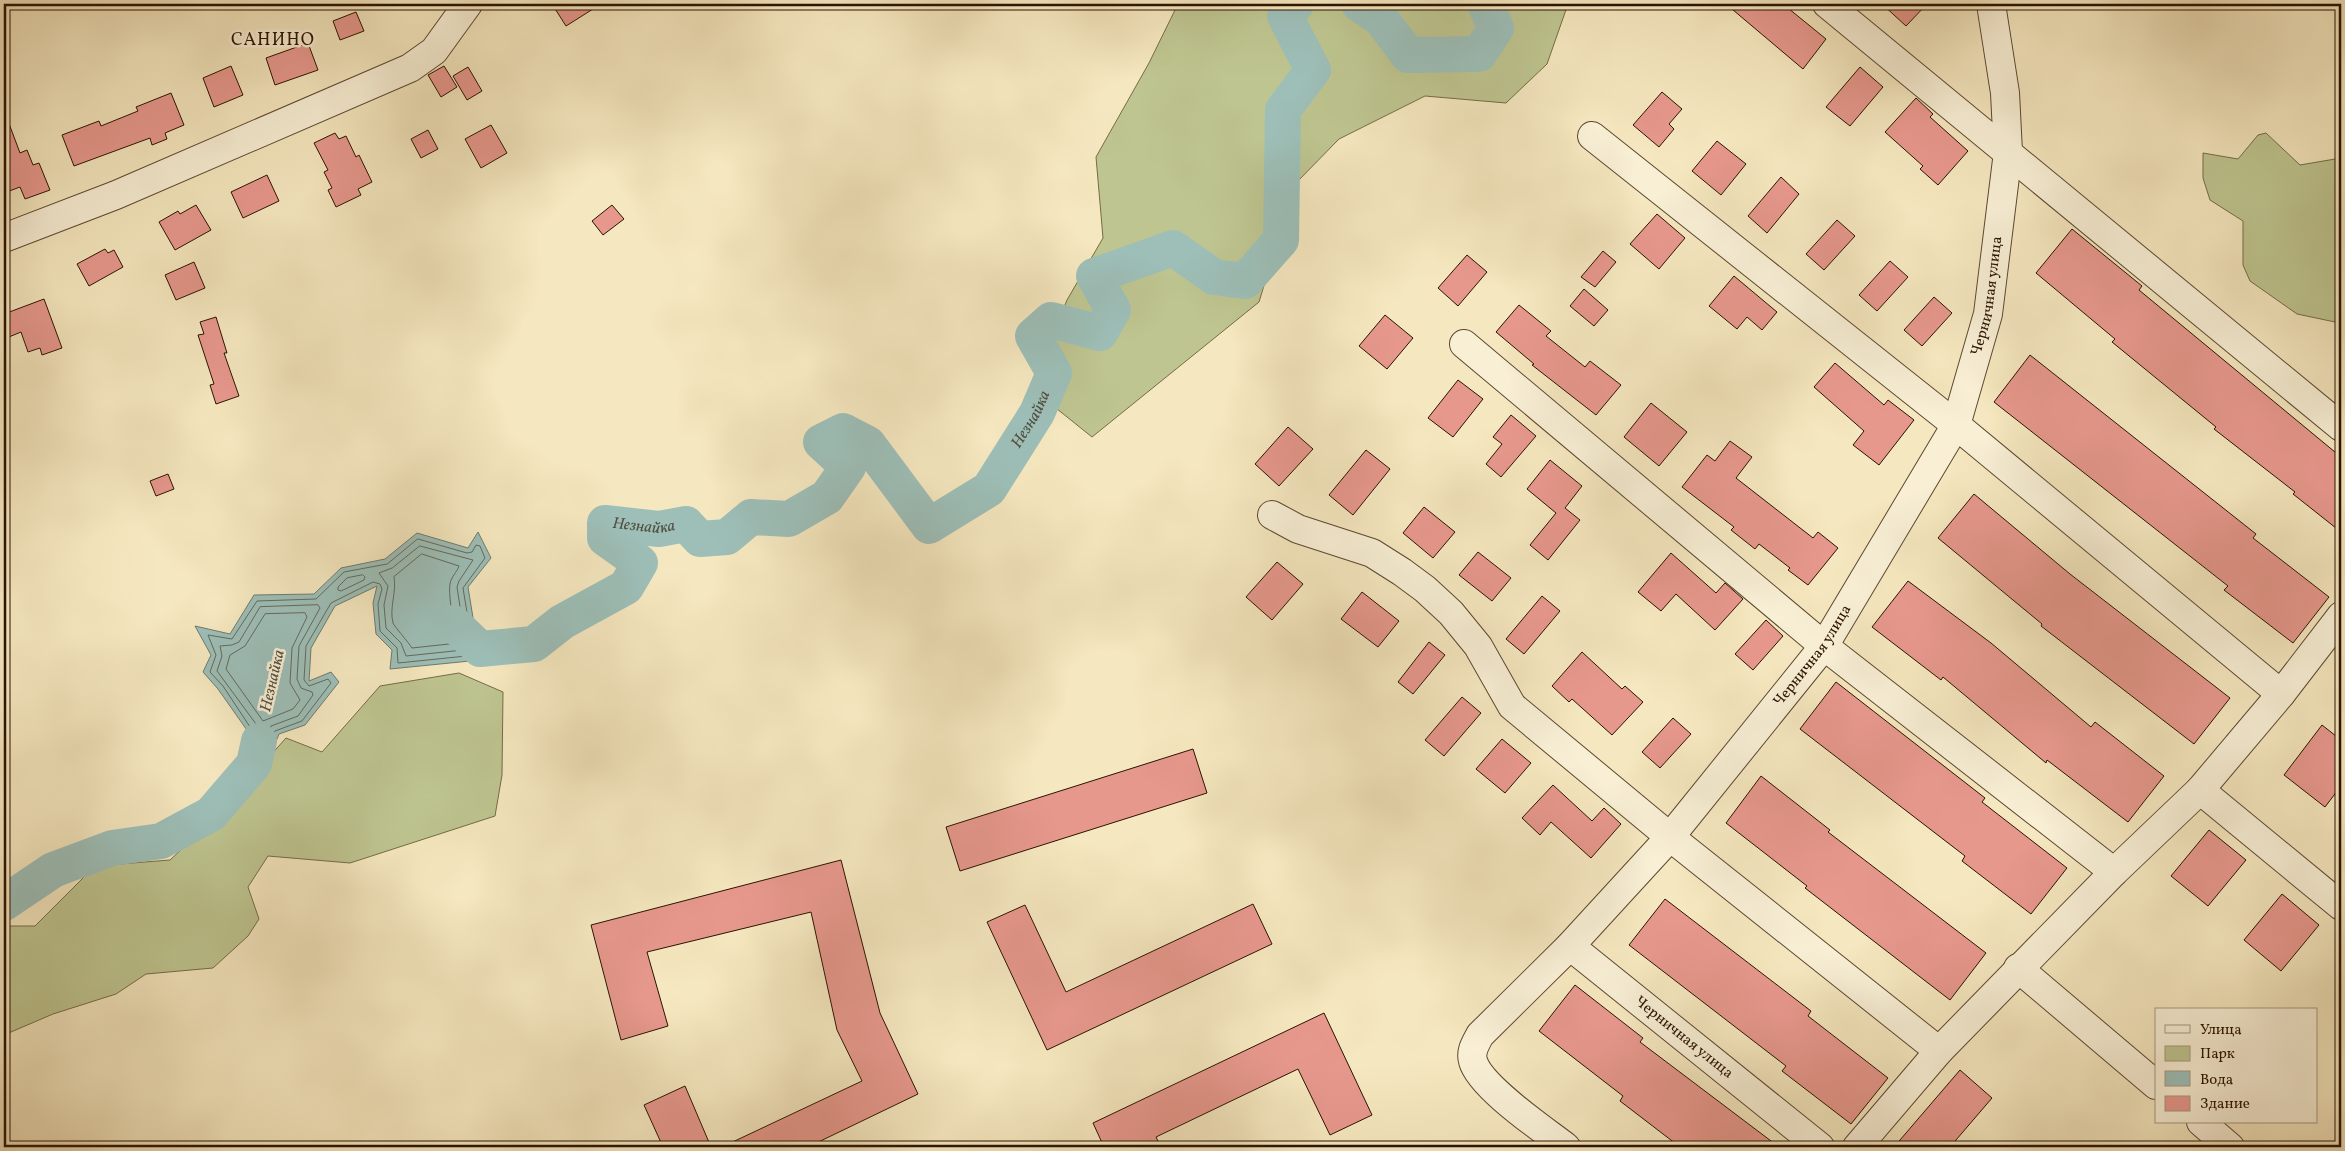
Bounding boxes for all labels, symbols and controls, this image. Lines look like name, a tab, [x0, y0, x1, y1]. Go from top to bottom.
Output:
district label: САНИНО	[231, 28, 315, 53]
street label: Черничная улица	[1966, 235, 2008, 358]
water label: Незнайка	[1006, 387, 1056, 453]
water label: Незнайка	[611, 513, 677, 540]
street label: Черничная улица	[1769, 601, 1857, 711]
water label: Незнайка	[255, 647, 291, 714]
street label: Черничная улица	[1630, 991, 1738, 1084]
legend	[2155, 1008, 2318, 1124]
text: Улица	[2200, 1020, 2242, 1041]
text: Парк	[2200, 1044, 2235, 1065]
text: Вода	[2200, 1070, 2233, 1091]
text: Здание	[2200, 1094, 2250, 1115]

